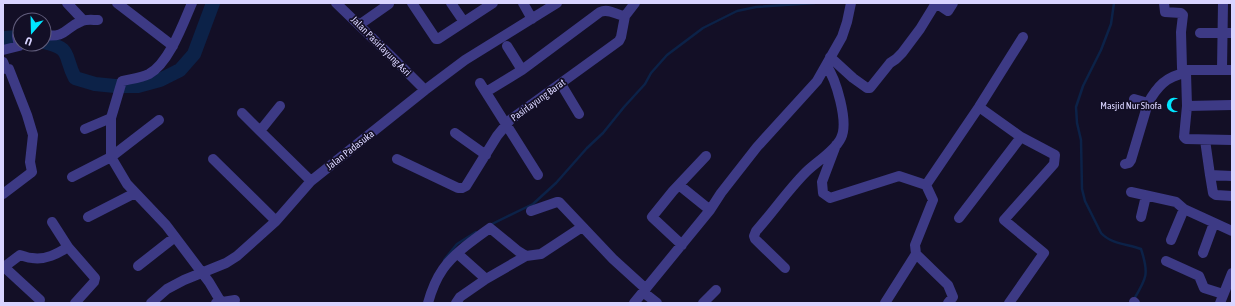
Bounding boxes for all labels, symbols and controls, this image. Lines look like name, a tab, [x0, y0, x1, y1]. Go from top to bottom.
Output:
north arrow	[12, 12, 52, 52]
street label: Jalan Pasirlayung Asri	[349, 14, 413, 78]
text: U	[23, 35, 34, 48]
street label: Pasirlayung Barat	[509, 77, 567, 123]
mosque icon: Masjid Nur Shofa	[1165, 96, 1183, 114]
place label: Masjid Nur Shofa	[1100, 100, 1162, 111]
street label: Jalan Padasuka	[324, 128, 376, 172]

